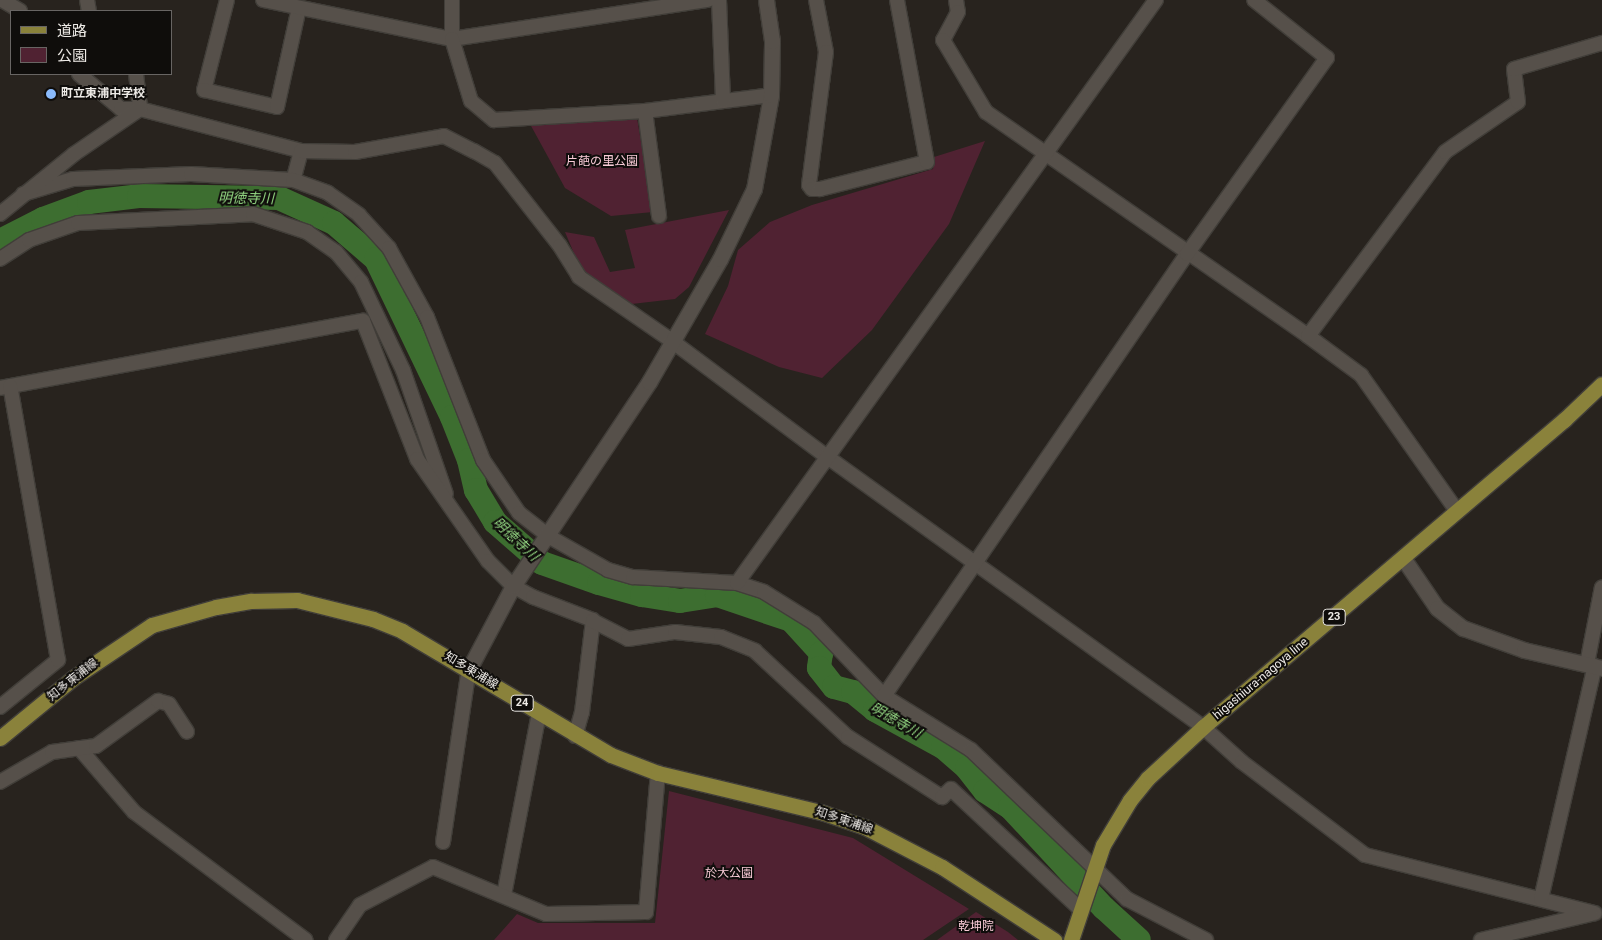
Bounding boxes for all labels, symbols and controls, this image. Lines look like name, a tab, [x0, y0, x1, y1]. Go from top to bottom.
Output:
legend	[10, 10, 172, 75]
text: 道路	[57, 22, 87, 40]
text: 公園	[57, 47, 87, 65]
place label: 町立東浦中学校	[61, 87, 145, 101]
marker: 町立東浦中学校	[45, 88, 57, 100]
park label: 片葩の里公園	[566, 155, 638, 169]
water label: 明徳寺川	[218, 189, 274, 207]
water label: 明徳寺川	[490, 514, 542, 564]
road number: 23	[1322, 608, 1346, 626]
street label: higashiura-nagoya line	[1211, 635, 1311, 723]
street label: 知多東浦線	[442, 649, 500, 693]
street label: 知多東浦線	[45, 656, 101, 704]
road number: 24	[510, 694, 534, 711]
water label: 明徳寺川	[868, 699, 924, 741]
street label: 知多東浦線	[813, 804, 875, 838]
park label: 於大公園	[705, 867, 753, 881]
park label: 乾坤院	[958, 920, 994, 934]

